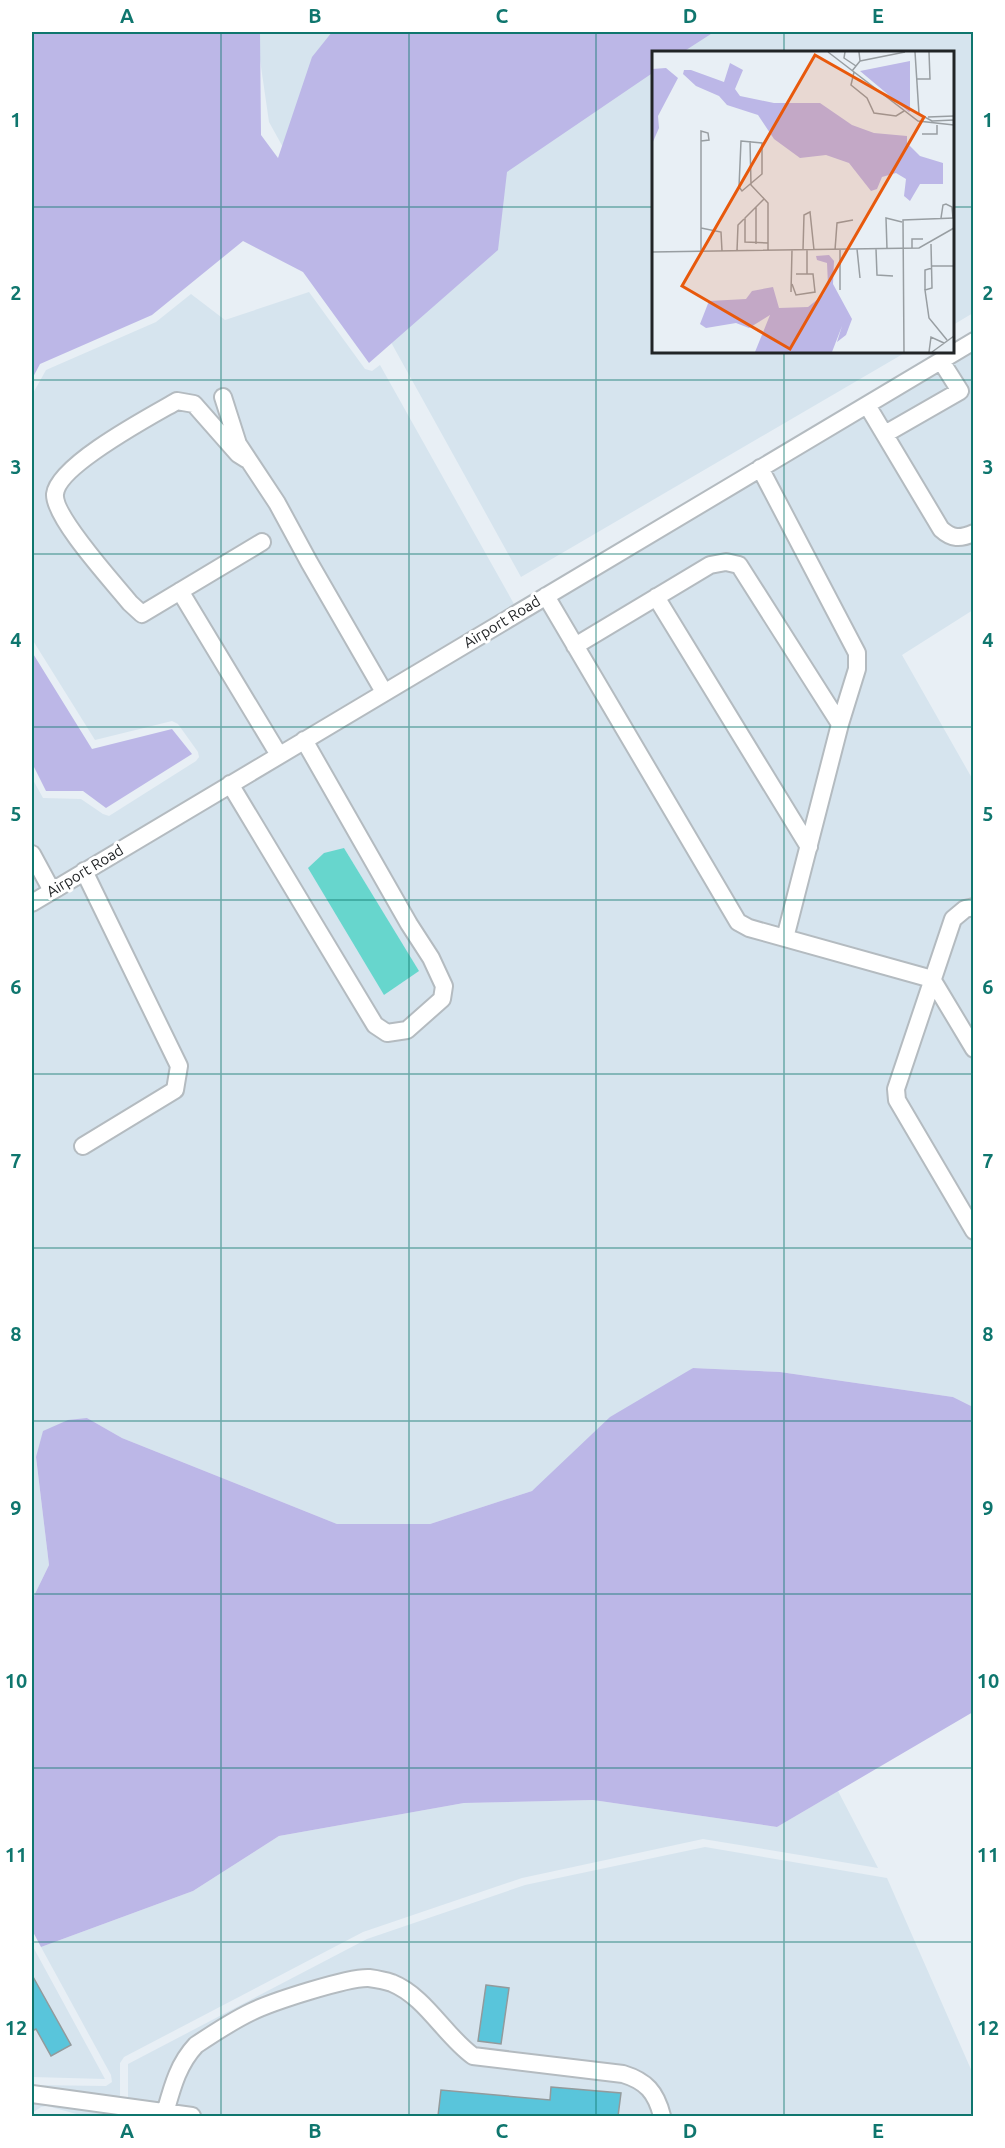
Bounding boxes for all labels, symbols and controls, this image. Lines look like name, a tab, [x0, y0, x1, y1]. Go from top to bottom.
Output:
text: A	[120, 4, 134, 27]
text: B	[308, 4, 322, 27]
text: C	[496, 4, 509, 27]
text: D	[683, 4, 697, 27]
text: E	[872, 4, 884, 27]
inset map	[652, 51, 954, 352]
text: 1	[10, 108, 22, 131]
text: 1	[982, 108, 994, 131]
text: 2	[10, 281, 22, 304]
text: 2	[982, 281, 994, 304]
text: 3	[10, 455, 22, 478]
text: 3	[982, 455, 994, 478]
street label: Airport Road	[460, 592, 543, 651]
text: 4	[10, 628, 22, 651]
text: 4	[982, 628, 994, 651]
text: 5	[10, 802, 22, 825]
text: 5	[982, 802, 994, 825]
street label: Airport Road	[43, 841, 126, 900]
text: 6	[10, 975, 22, 998]
text: 6	[982, 975, 994, 998]
text: 7	[10, 1149, 22, 1172]
text: 7	[982, 1149, 994, 1172]
text: 8	[10, 1322, 22, 1345]
text: 8	[982, 1322, 994, 1345]
text: 9	[10, 1496, 22, 1519]
text: 9	[982, 1496, 994, 1519]
text: 10	[5, 1669, 27, 1692]
text: 10	[977, 1669, 999, 1692]
text: 11	[5, 1843, 27, 1866]
text: 11	[977, 1843, 999, 1866]
text: 12	[5, 2016, 27, 2039]
text: 12	[977, 2016, 999, 2039]
text: A	[120, 2119, 134, 2142]
text: B	[308, 2119, 322, 2142]
text: C	[496, 2119, 509, 2142]
text: D	[683, 2119, 697, 2142]
text: E	[872, 2119, 884, 2142]

